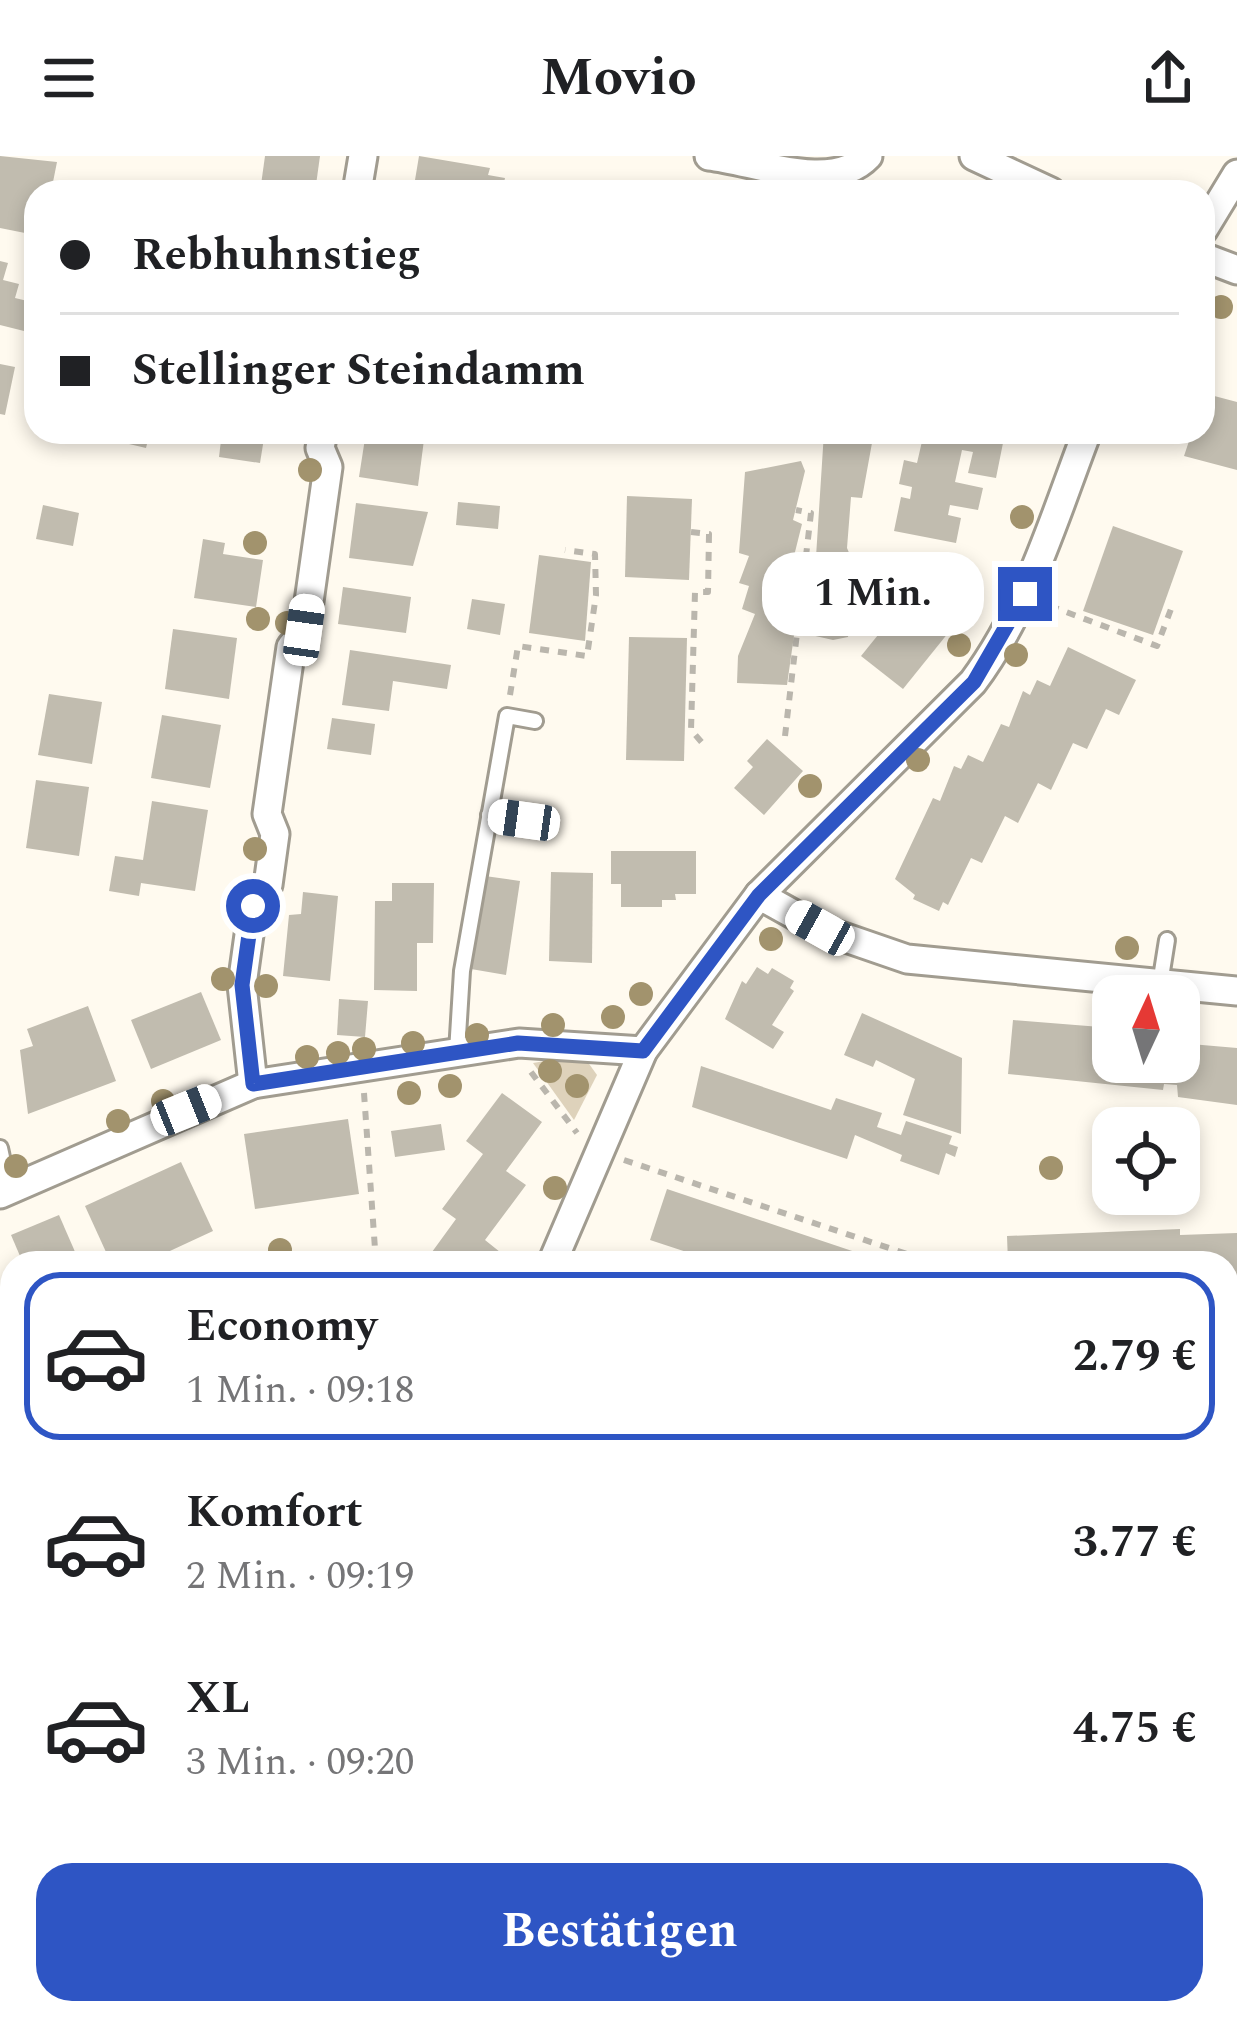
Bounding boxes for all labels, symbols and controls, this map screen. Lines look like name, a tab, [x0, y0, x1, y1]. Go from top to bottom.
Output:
text: Movio	[540, 37, 697, 119]
icon: menu	[36, 45, 102, 111]
icon: share	[1135, 45, 1201, 111]
text: Rebhuhnstieg	[132, 221, 421, 290]
text: Stellinger Steindamm	[132, 336, 585, 405]
callout: 1 Min.	[761, 552, 983, 636]
text: 1 Min.	[814, 564, 932, 623]
route end	[998, 567, 1052, 621]
car	[281, 592, 327, 668]
car	[486, 797, 562, 843]
route start	[226, 879, 280, 933]
car	[780, 895, 860, 961]
north arrow	[1092, 975, 1200, 1083]
map controls	[1092, 975, 1200, 1215]
car	[146, 1080, 226, 1140]
button: locate	[1092, 1107, 1200, 1215]
text: Economy	[186, 1292, 377, 1361]
icon: car	[42, 1302, 150, 1410]
text: 2.79 €	[1073, 1322, 1197, 1391]
text: 1 Min. · 09:18	[186, 1361, 414, 1420]
text: Komfort	[186, 1478, 363, 1547]
icon: car	[42, 1488, 150, 1596]
text: 3.77 €	[1073, 1508, 1197, 1577]
text: 2 Min. · 09:19	[186, 1547, 414, 1606]
text: XL	[186, 1664, 250, 1733]
icon: car	[42, 1674, 150, 1782]
text: 4.75 €	[1073, 1694, 1197, 1763]
text: 3 Min. · 09:20	[186, 1733, 414, 1792]
button: Bestätigen	[36, 1863, 1203, 2001]

